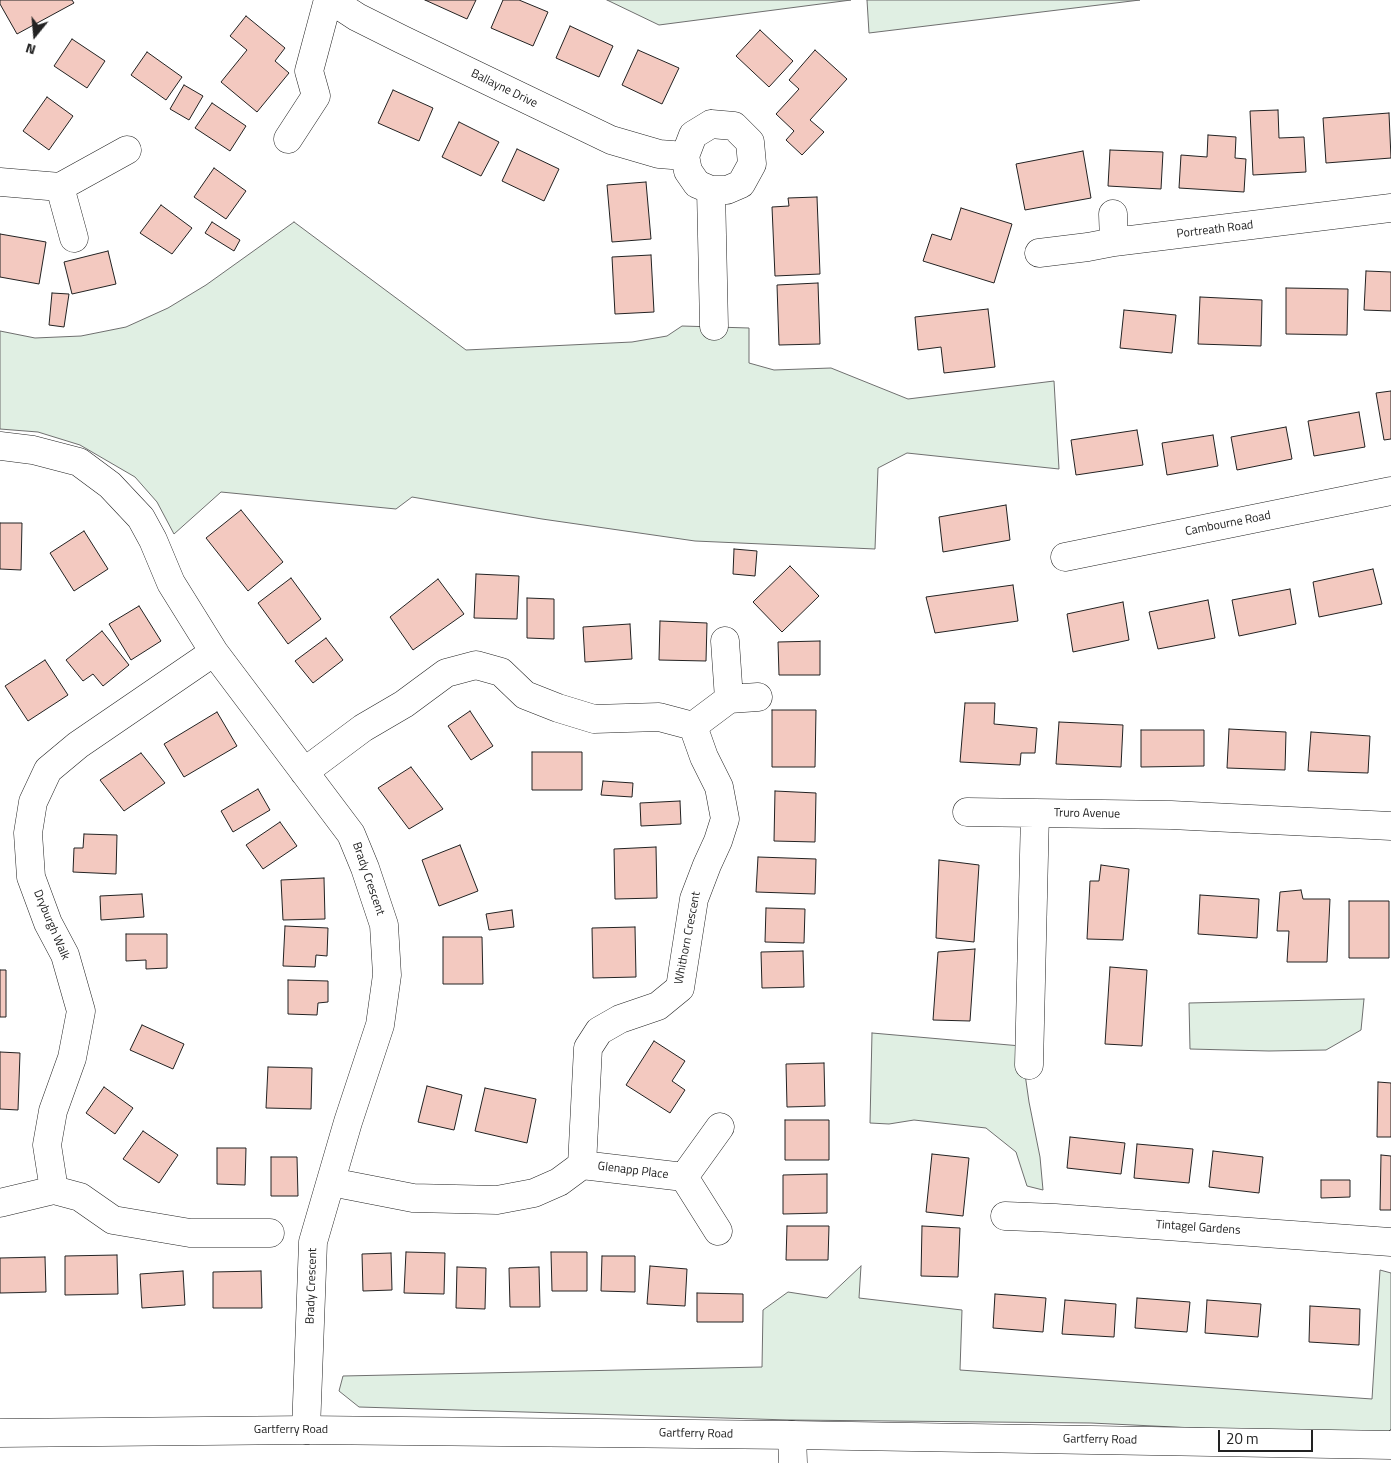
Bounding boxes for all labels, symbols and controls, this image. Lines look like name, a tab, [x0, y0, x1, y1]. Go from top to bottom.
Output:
north arrow	[10, 10, 60, 60]
text: N	[23, 38, 38, 61]
street label: Ballayne Drive	[468, 67, 540, 111]
street label: Portreath Road	[1176, 218, 1254, 242]
street label: Cambourne Road	[1184, 509, 1272, 539]
street label: Truro Avenue	[1054, 806, 1120, 822]
street label: Brady Crescent	[349, 841, 387, 917]
street label: Dryburgh Walk	[30, 888, 72, 962]
street label: Whithorn Crescent	[672, 891, 704, 985]
street label: Glenapp Place	[597, 1160, 669, 1182]
street label: Tintagel Gardens	[1155, 1218, 1241, 1238]
street label: Brady Crescent	[303, 1248, 321, 1324]
scale bar	[1221, 1420, 1316, 1452]
street label: Gartferry Road	[254, 1423, 328, 1437]
street label: Gartferry Road	[659, 1426, 733, 1442]
text: 20 m	[1226, 1427, 1259, 1450]
street label: Gartferry Road	[1063, 1432, 1137, 1448]

